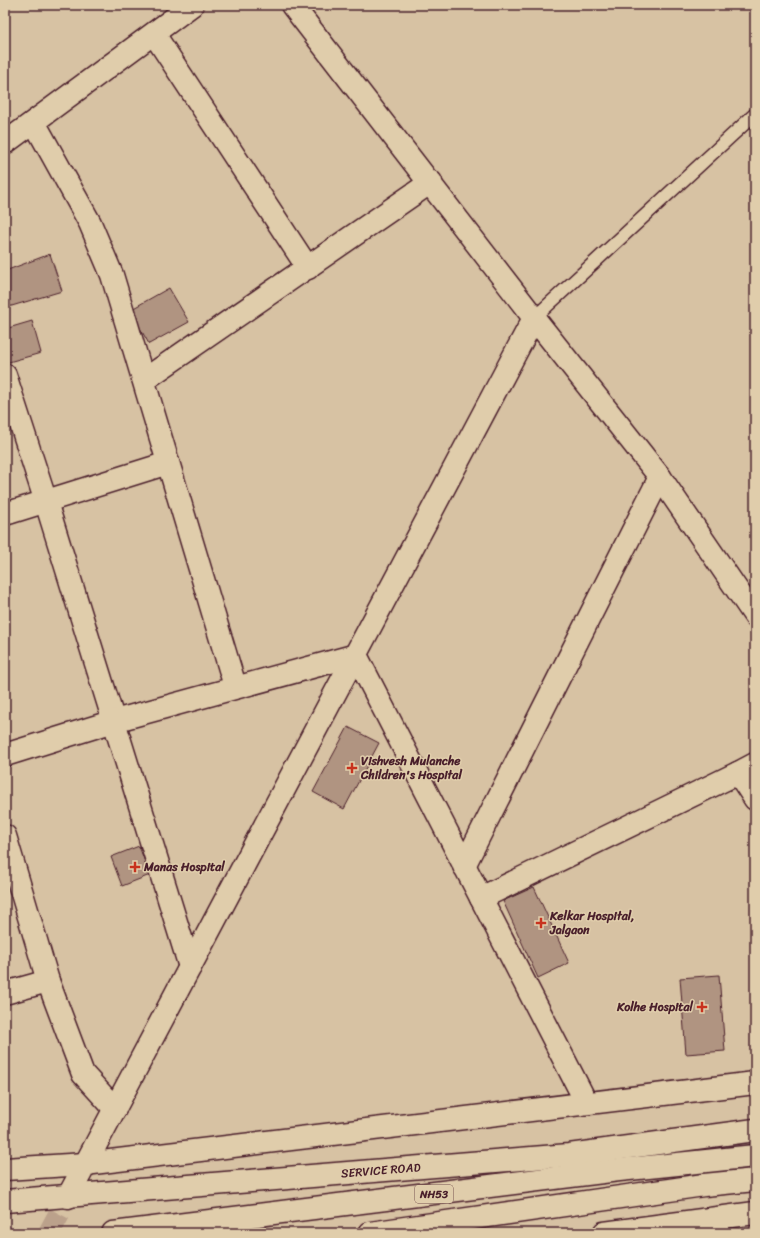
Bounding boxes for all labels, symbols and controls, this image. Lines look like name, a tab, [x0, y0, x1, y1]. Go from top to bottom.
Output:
place label: Vishvesh Mulanche Children's Hospital	[360, 750, 462, 786]
marker: Vishvesh Mulanche Children's Hospital	[346, 762, 358, 774]
place label: Manas Hospital	[143, 856, 225, 878]
marker: Manas Hospital	[129, 861, 141, 873]
place label: Kelkar Hospital, Jalgaon	[549, 905, 634, 941]
marker: Kelkar Hospital, Jalgaon	[535, 917, 547, 929]
place label: Kolhe Hospital	[616, 996, 694, 1018]
marker: Kolhe Hospital	[696, 1001, 708, 1013]
street label: SERVICE ROAD	[340, 1156, 421, 1185]
road number: NH53	[415, 1185, 453, 1203]

